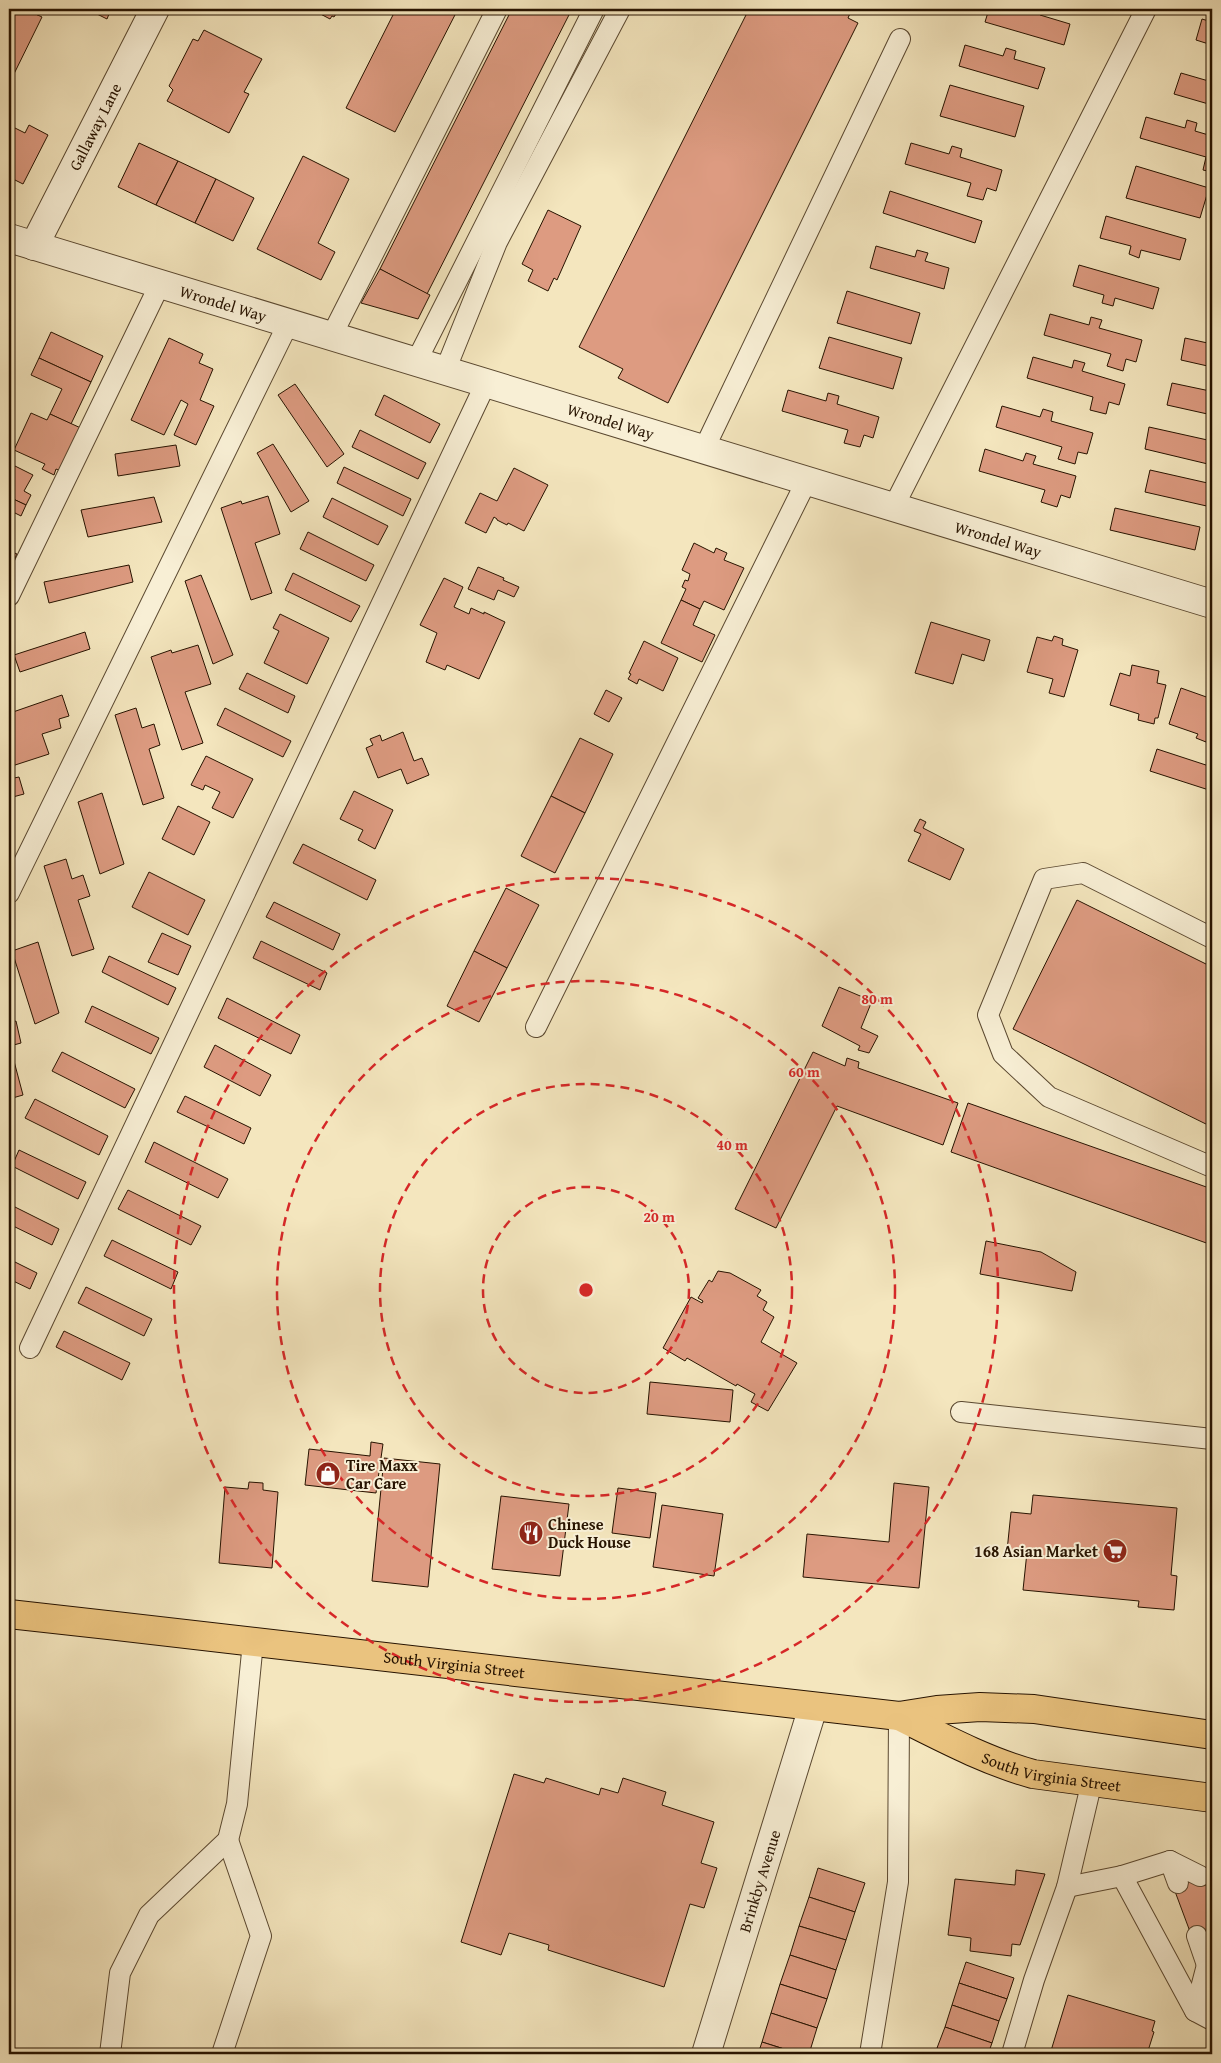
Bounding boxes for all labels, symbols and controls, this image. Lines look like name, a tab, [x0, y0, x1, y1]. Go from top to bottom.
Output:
street label: Gallaway Lane	[63, 79, 127, 175]
street label: Wrondel Way	[177, 279, 270, 328]
street label: Wrondel Way	[564, 397, 657, 446]
street label: Wrondel Way	[952, 514, 1045, 564]
text: 80 m	[861, 988, 893, 1009]
text: 60 m	[788, 1061, 820, 1082]
text: 40 m	[716, 1134, 748, 1155]
text: 20 m	[643, 1206, 675, 1227]
centre of rings	[577, 1281, 595, 1299]
place label: Tire Maxx Car Care	[346, 1453, 418, 1495]
shop icon: Tire Maxx Car Care	[315, 1461, 341, 1487]
place label: Chinese Duck House	[548, 1512, 631, 1554]
restaurant icon: Chinese Duck House	[518, 1520, 544, 1546]
supermarket icon: 168 Asian Market	[1102, 1538, 1128, 1564]
place label: 168 Asian Market	[974, 1539, 1098, 1563]
street label: South Virginia Street	[382, 1644, 526, 1684]
street label: South Virginia Street	[978, 1745, 1123, 1798]
street label: Brinkby Avenue	[732, 1827, 786, 1935]

